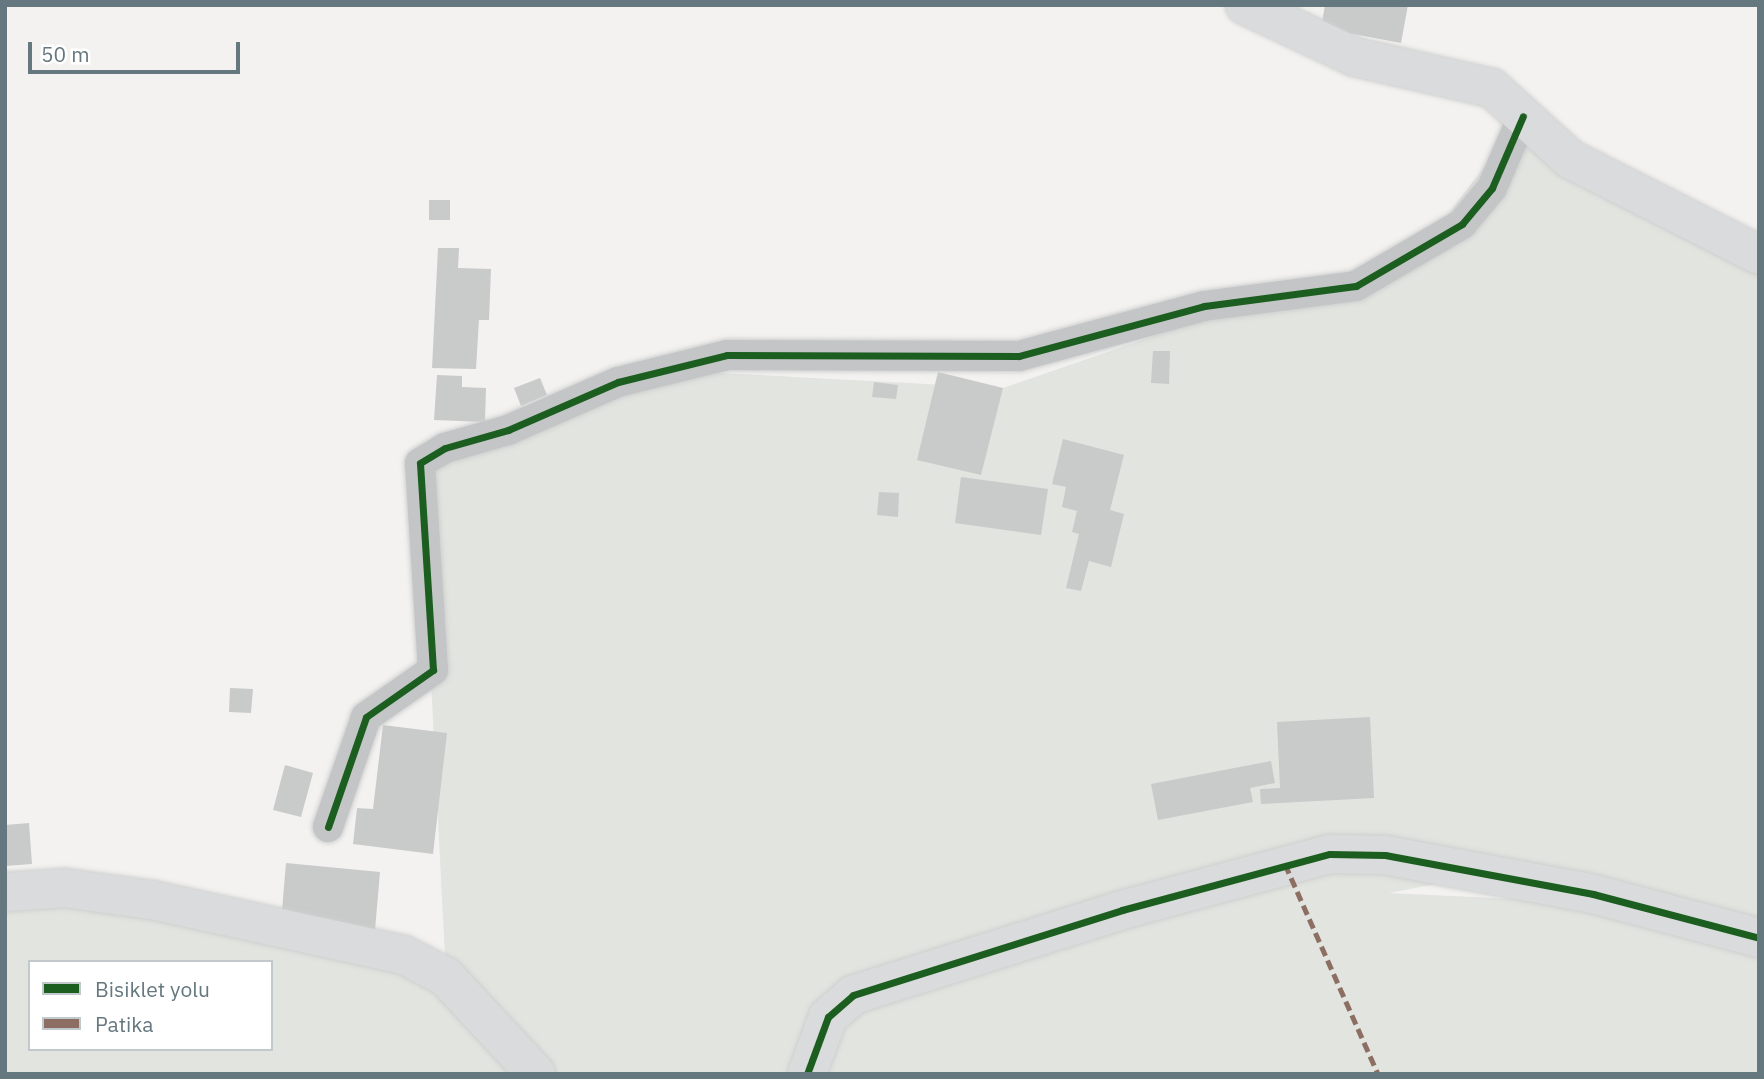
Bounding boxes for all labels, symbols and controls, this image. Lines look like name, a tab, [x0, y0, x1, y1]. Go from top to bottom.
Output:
scale bar	[32, 28, 243, 72]
text: 50 m	[41, 40, 90, 68]
legend	[28, 960, 273, 1051]
text: Bisiklet yolu	[95, 975, 210, 1003]
text: Patika	[95, 1010, 154, 1038]

